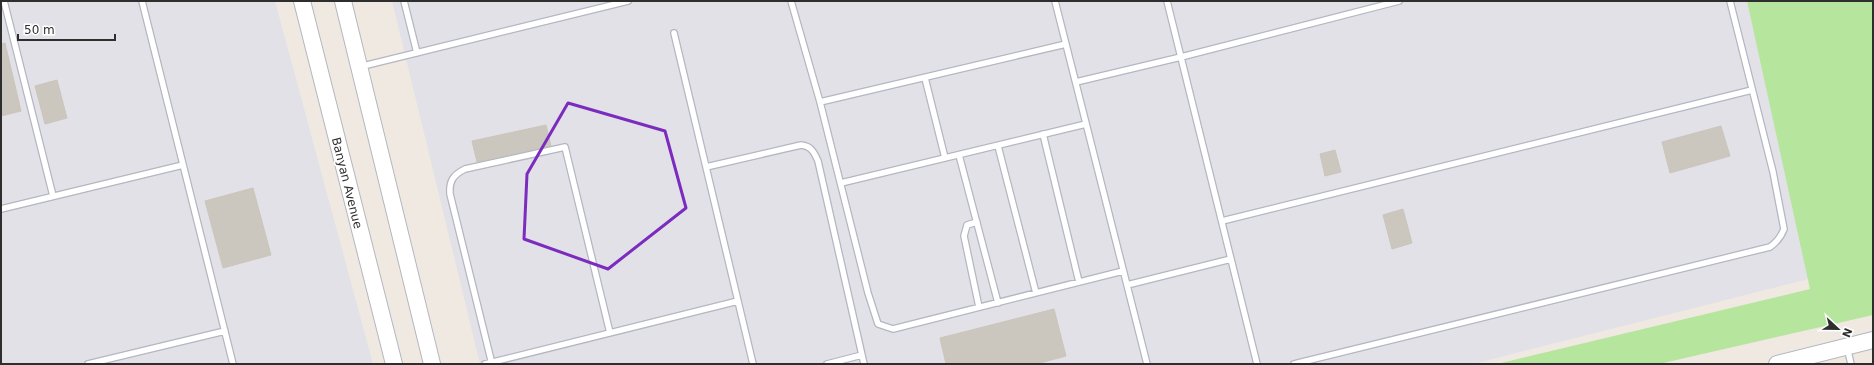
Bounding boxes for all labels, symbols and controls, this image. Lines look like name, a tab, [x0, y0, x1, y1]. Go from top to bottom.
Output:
scale bar	[18, 16, 115, 42]
text: 50 m	[24, 23, 55, 37]
street label: Banyan Avenue	[329, 136, 365, 230]
north arrow	[1818, 309, 1858, 349]
text: N	[1839, 326, 1855, 339]

